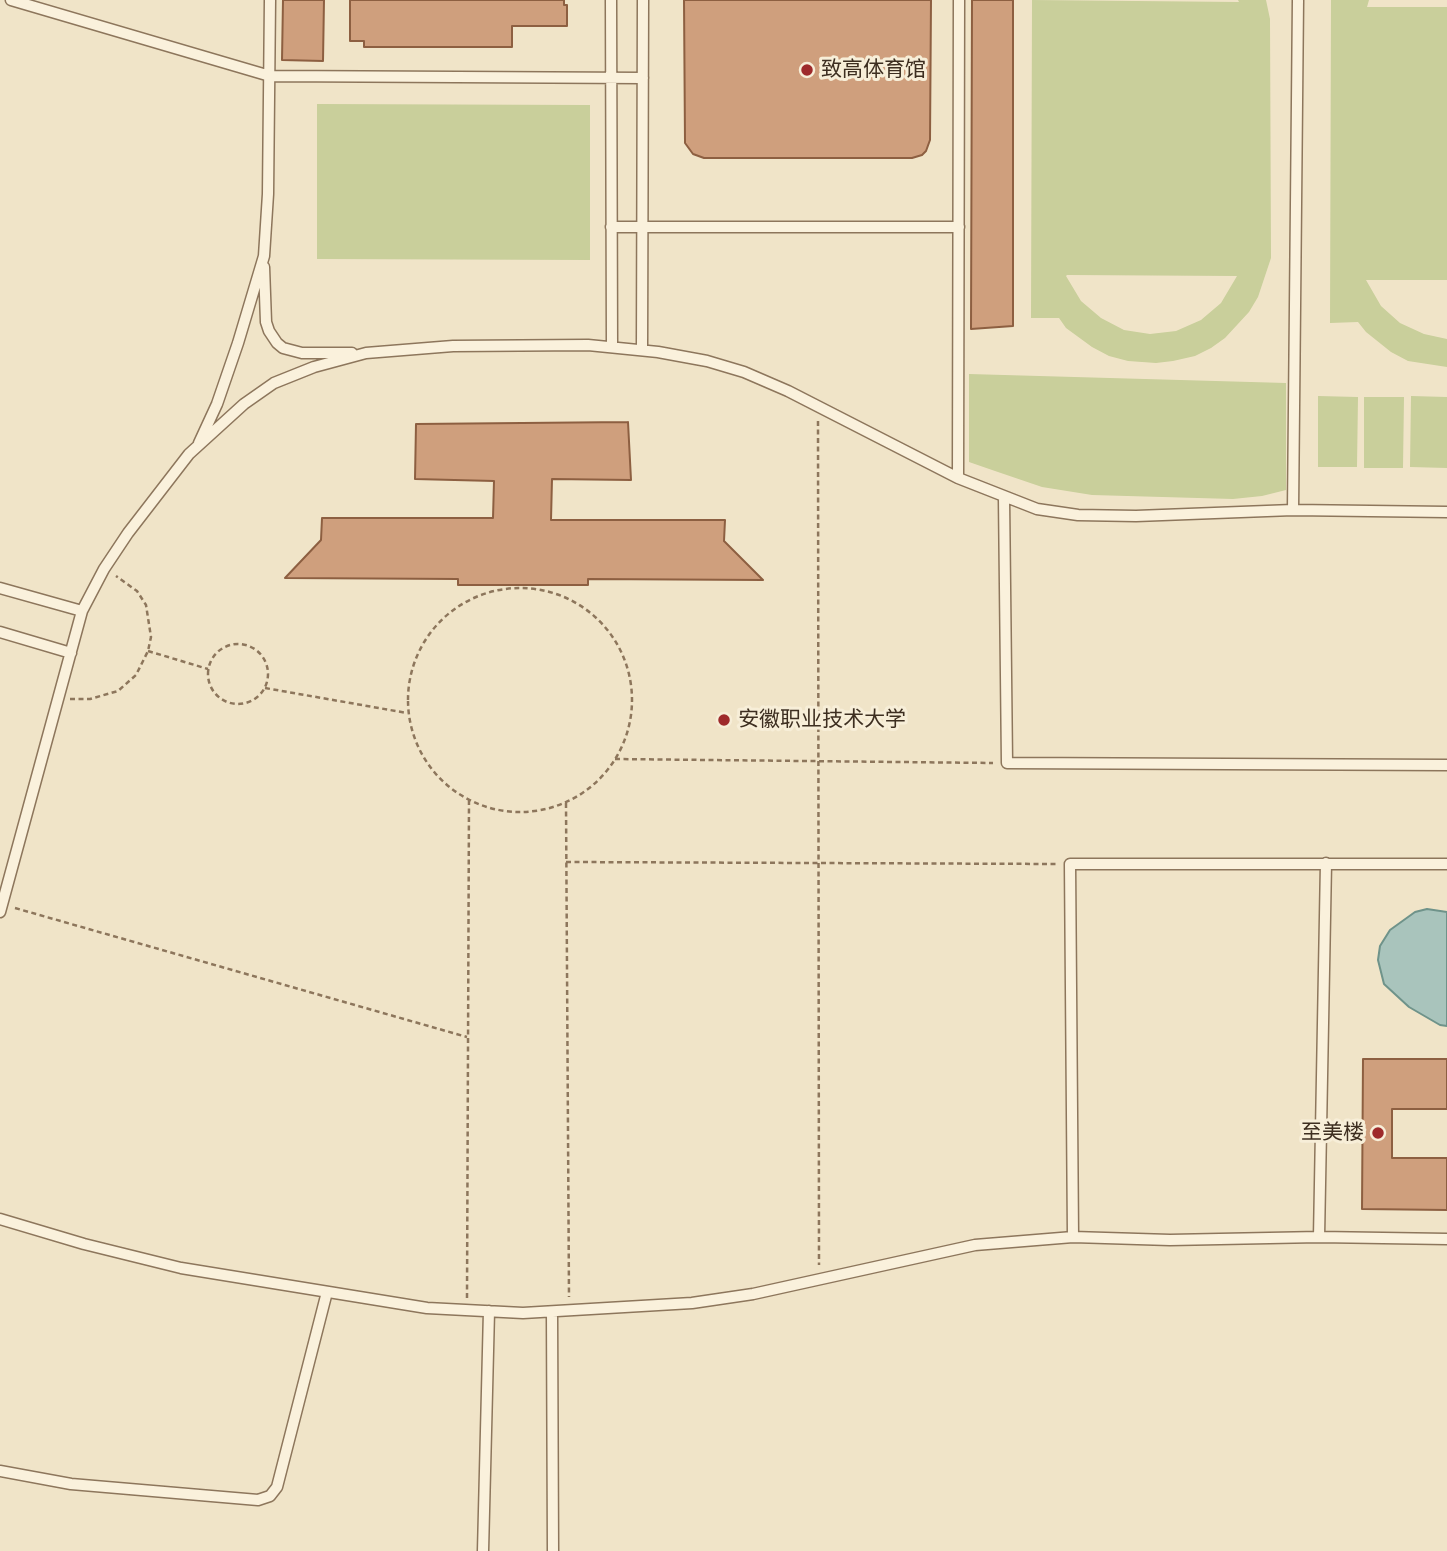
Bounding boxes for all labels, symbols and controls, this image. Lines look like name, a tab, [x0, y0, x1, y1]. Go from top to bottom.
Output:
place label: 致高体育馆	[821, 57, 926, 83]
marker: 致高体育馆	[799, 62, 815, 78]
place label: 安徽职业技术大学	[738, 707, 906, 733]
marker: 安徽职业技术大学	[716, 712, 732, 728]
place label: 至美楼	[1301, 1120, 1364, 1146]
marker: 至美楼	[1370, 1125, 1386, 1141]

